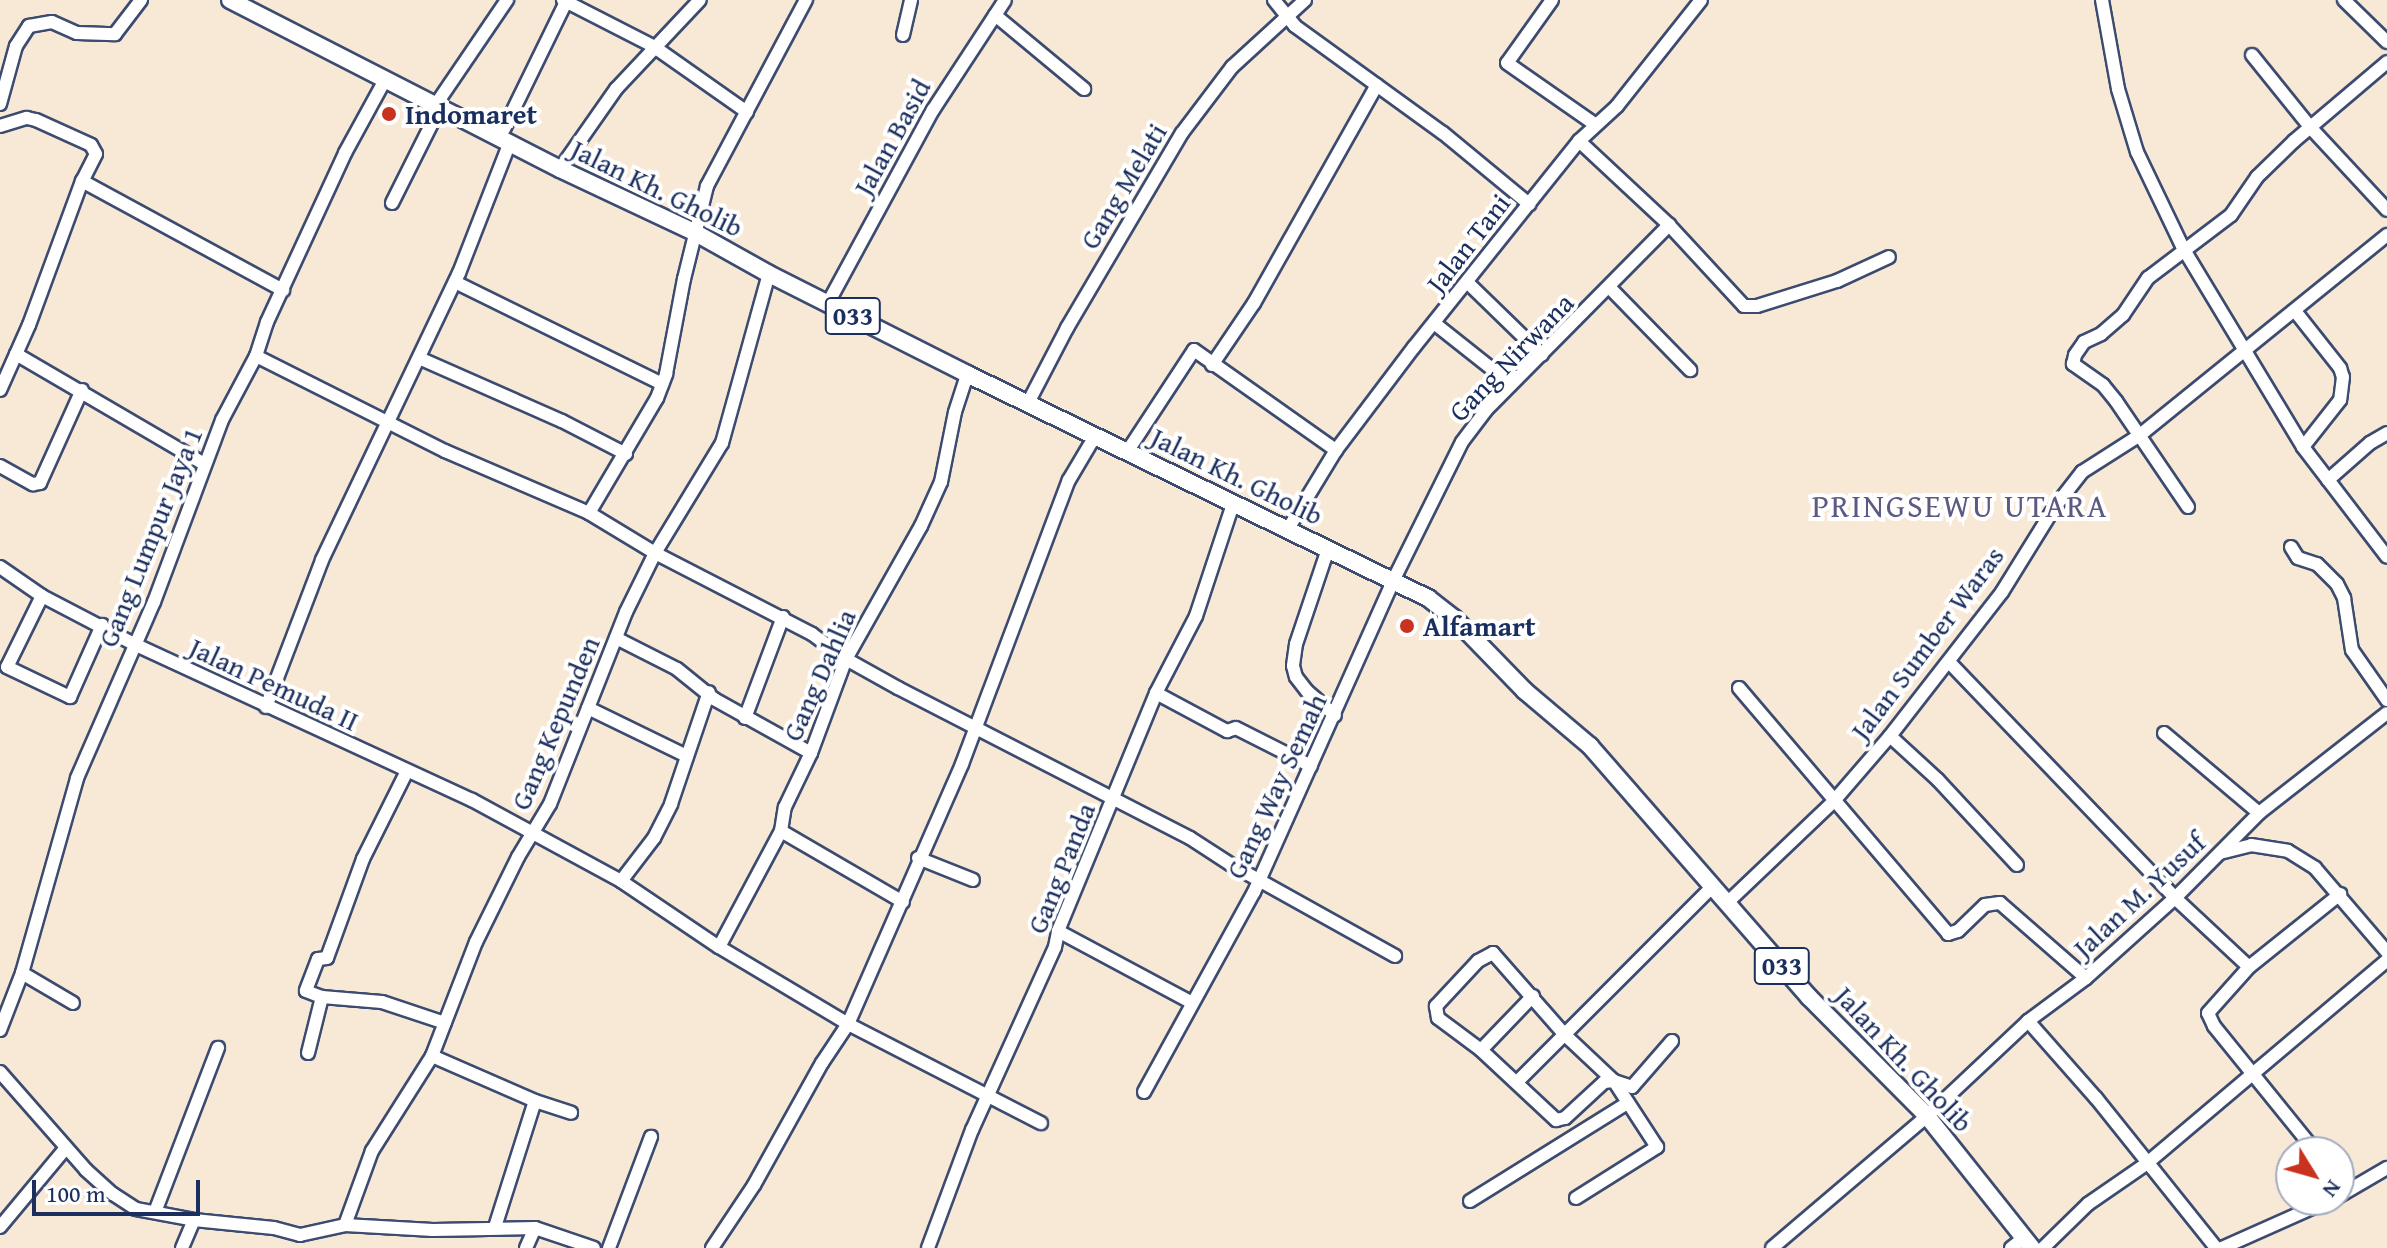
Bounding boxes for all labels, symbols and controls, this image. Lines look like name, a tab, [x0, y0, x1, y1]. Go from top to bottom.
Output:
street label: Jalan Basid	[846, 73, 938, 201]
place label: Indomaret	[405, 97, 537, 131]
marker: Indomaret	[380, 105, 398, 123]
street label: Gang Melati	[1072, 117, 1174, 255]
street label: Jalan Kh. Gholib	[566, 132, 748, 244]
street label: Jalan Tani	[1419, 187, 1517, 299]
street label: Gang Nirwana	[1442, 286, 1580, 428]
road number: 033	[823, 294, 883, 338]
street label: Jalan Kh. Gholib	[1146, 420, 1328, 532]
street label: Gang Lumpur Jaya 1	[91, 422, 209, 652]
district label: PRINGSEWU UTARA	[1812, 487, 2108, 525]
street label: Jalan Sumber Waras	[1843, 540, 2011, 746]
street label: Gang Dahlia	[775, 604, 863, 746]
place label: Alfamart	[1423, 609, 1536, 643]
marker: Alfamart	[1398, 617, 1416, 635]
street label: Jalan Pemuda II	[184, 630, 364, 738]
street label: Gang Kepunden	[503, 631, 607, 815]
street label: Gang Way Semah	[1218, 688, 1334, 884]
street label: Gang Panda	[1020, 798, 1102, 938]
street label: Jalan M. Yusuf	[2066, 825, 2212, 965]
road number: 033	[1752, 944, 1812, 988]
street label: Jalan Kh. Gholib	[1828, 979, 1980, 1139]
north arrow	[2275, 1136, 2355, 1216]
scale bar	[36, 1164, 204, 1214]
text: N	[2315, 1174, 2350, 1205]
text: 100 m	[46, 1176, 106, 1211]

